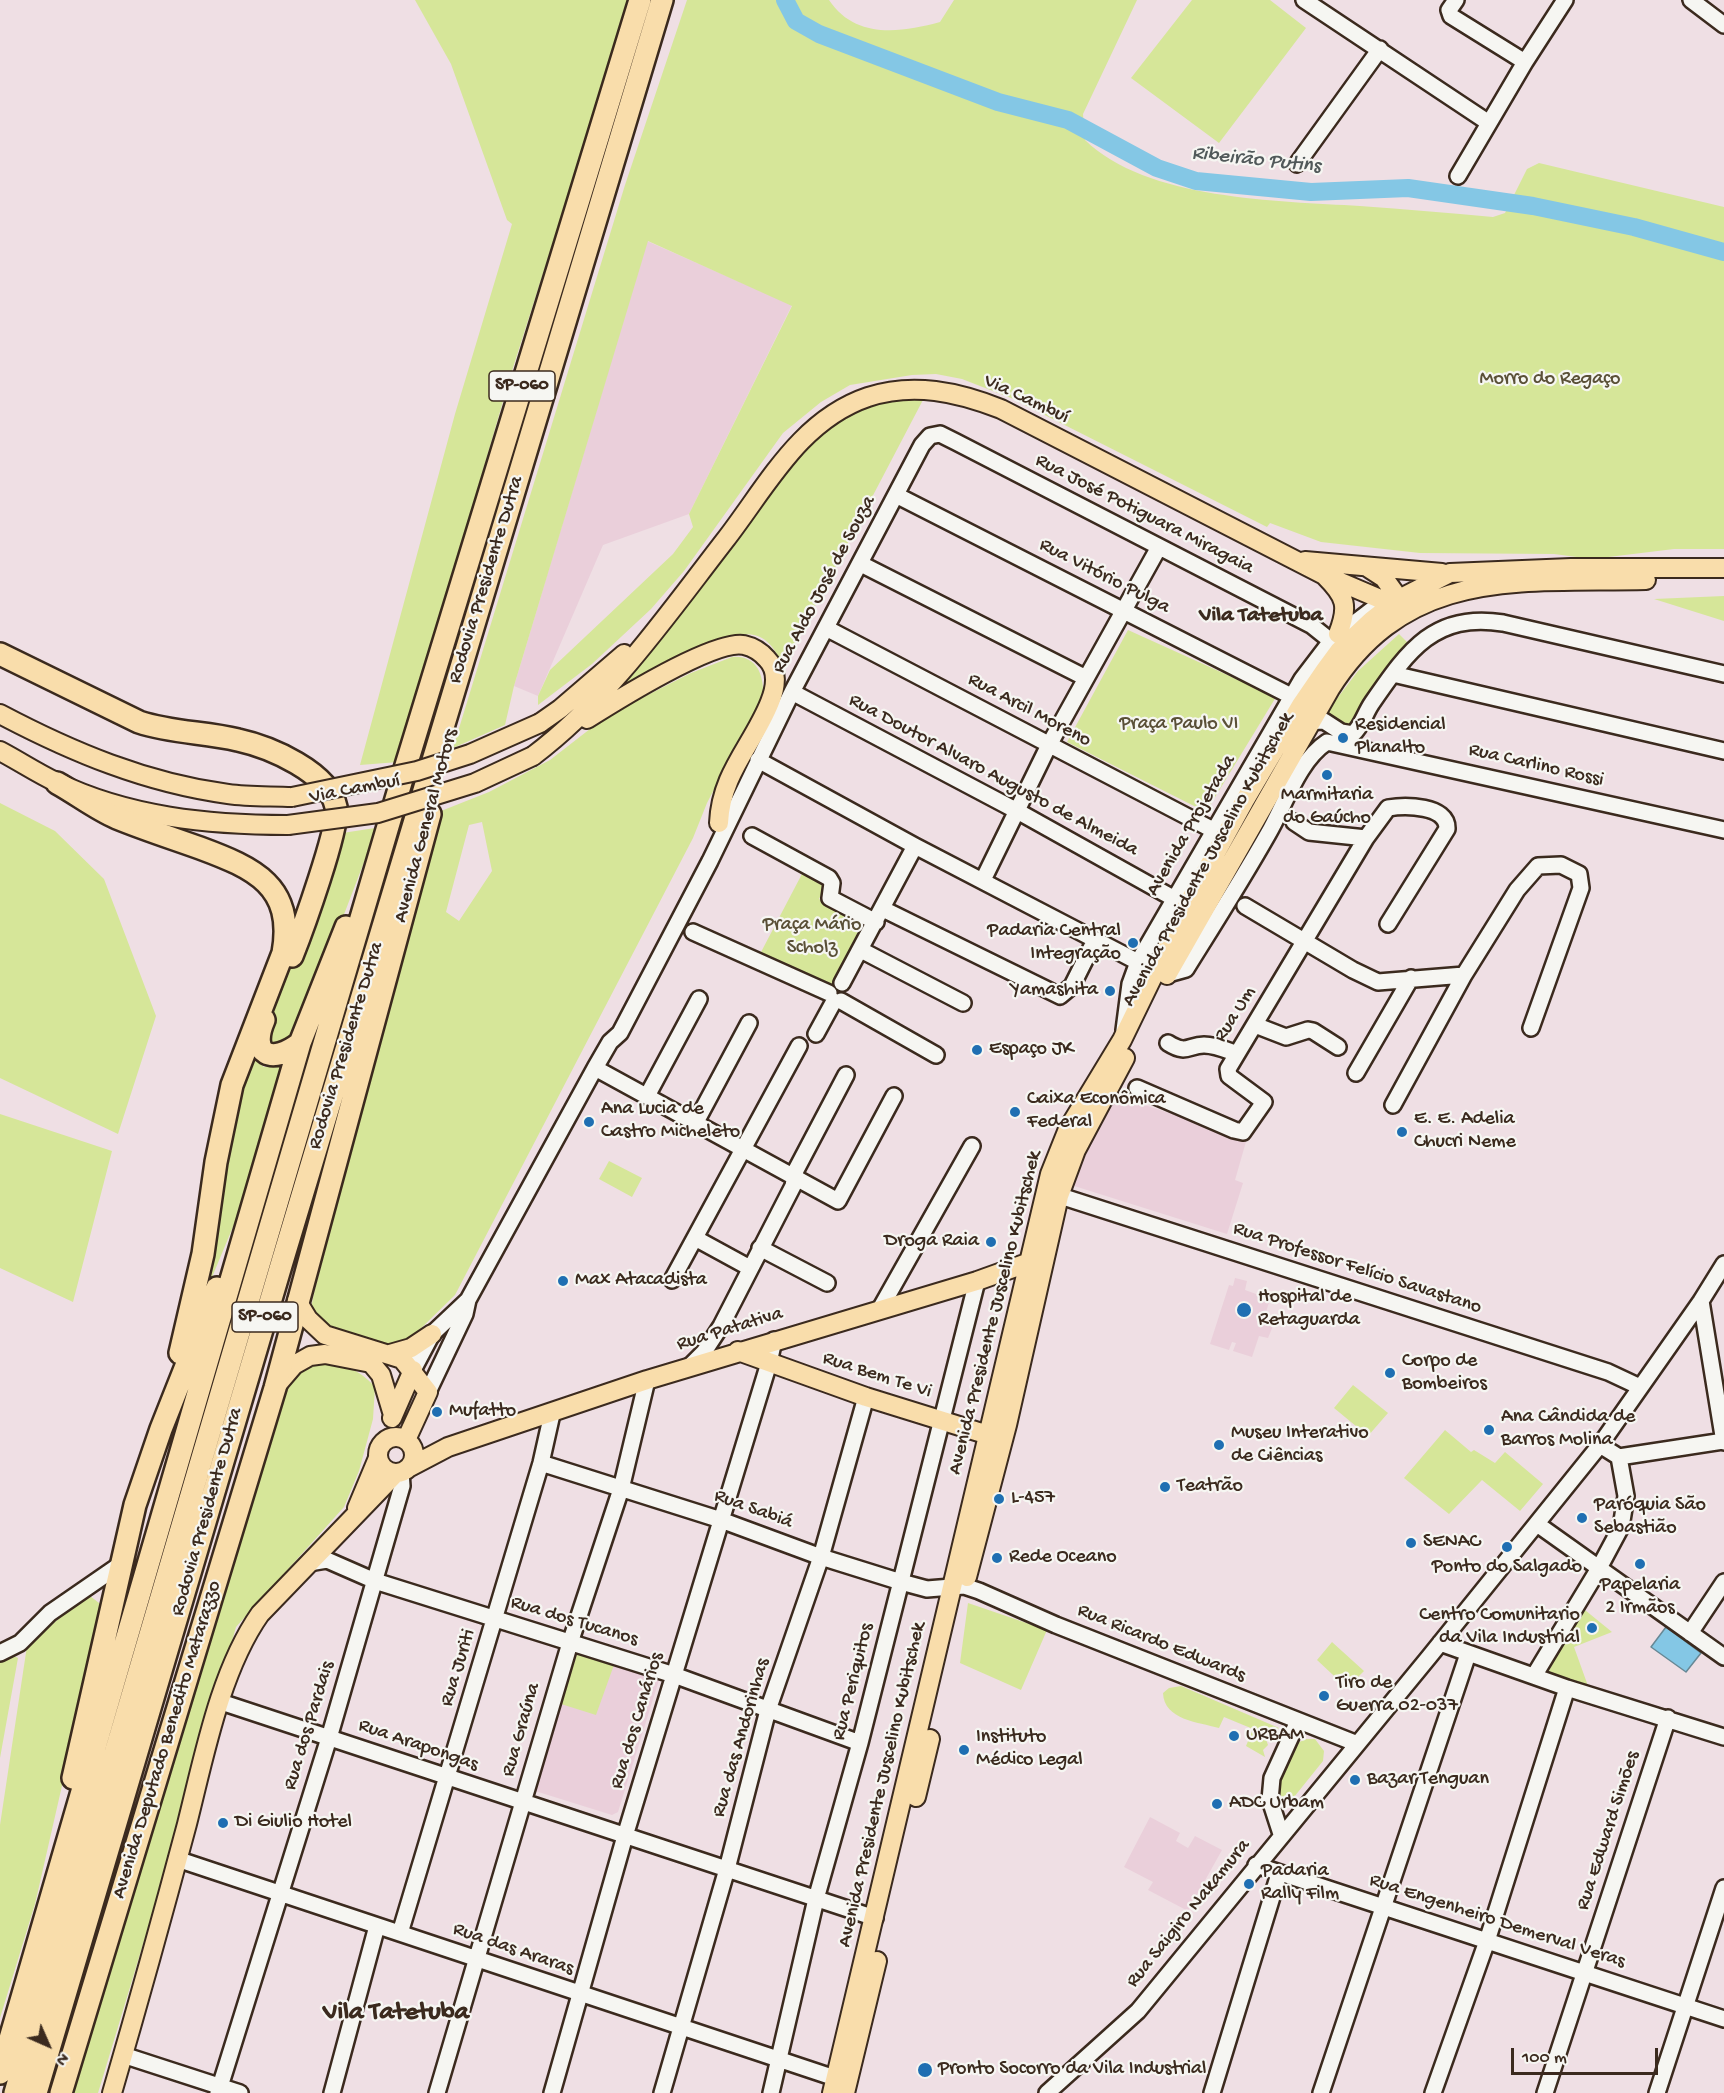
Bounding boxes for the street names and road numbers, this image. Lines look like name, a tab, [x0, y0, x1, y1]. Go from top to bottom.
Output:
street label: Via Cambuí	[979, 370, 1073, 430]
road number: SP-060	[489, 371, 555, 401]
street label: Rua José Potiguara Miragaia	[1031, 449, 1257, 581]
street label: Rodovia Presidente Dutra	[444, 473, 530, 687]
street label: Rua Aldo José de Souza	[768, 492, 882, 678]
street label: Rua Vitório Pulga	[1035, 534, 1173, 620]
street label: Rua Arcil Moreno	[963, 668, 1095, 754]
street label: Rua Doutor Alvaro Augusto de Almeida	[844, 689, 1142, 863]
street label: Avenida Presidente Juscelino Kubitschek	[1118, 709, 1300, 1011]
street label: Avenida General Motors	[390, 726, 464, 926]
street label: Rua Carlino Rossi	[1466, 739, 1606, 793]
street label: Avenida Projetada	[1142, 751, 1242, 901]
street label: Via Cambuí	[308, 769, 402, 811]
street label: Rodovia Presidente Dutra	[304, 939, 390, 1153]
street label: Rua Um	[1210, 983, 1262, 1047]
street label: Avenida Presidente Juscelino Kubitschek	[944, 1149, 1048, 1477]
street label: Rua Professor Felício Savastano	[1230, 1217, 1484, 1321]
road number: SP-060	[232, 1302, 298, 1332]
street label: Rua Patativa	[674, 1303, 786, 1357]
street label: Rua Bem Te Vi	[819, 1347, 935, 1405]
street label: Rodovia Presidente Dutra	[167, 1405, 249, 1619]
street label: Rua Sabiá	[710, 1485, 796, 1535]
street label: Avenida Deputado Benedito Matarazzo	[108, 1578, 228, 1902]
street label: Rua dos Tucanos	[507, 1591, 641, 1653]
street label: Rua Ricardo Edwards	[1073, 1599, 1249, 1689]
street label: Avenida Presidente Juscelino Kubitschek	[834, 1620, 932, 1950]
street label: Rua Periquitos	[828, 1621, 880, 1743]
street label: Rua Juriti	[436, 1626, 482, 1710]
street label: Rua dos Canários	[606, 1650, 670, 1792]
street label: Rua das Andorinhas	[708, 1656, 776, 1820]
street label: Rua dos Pardais	[279, 1659, 341, 1793]
street label: Rua Graúna	[497, 1680, 547, 1780]
street label: Rua Arapongas	[355, 1714, 481, 1778]
street label: Rua Edward Simões	[1572, 1748, 1646, 1914]
street label: Rua Saigiro Nakamura	[1122, 1835, 1256, 1993]
street label: Rua Engenheiro Demerval Veras	[1366, 1869, 1628, 1975]
street label: Rua das Araras	[449, 1918, 577, 1982]

